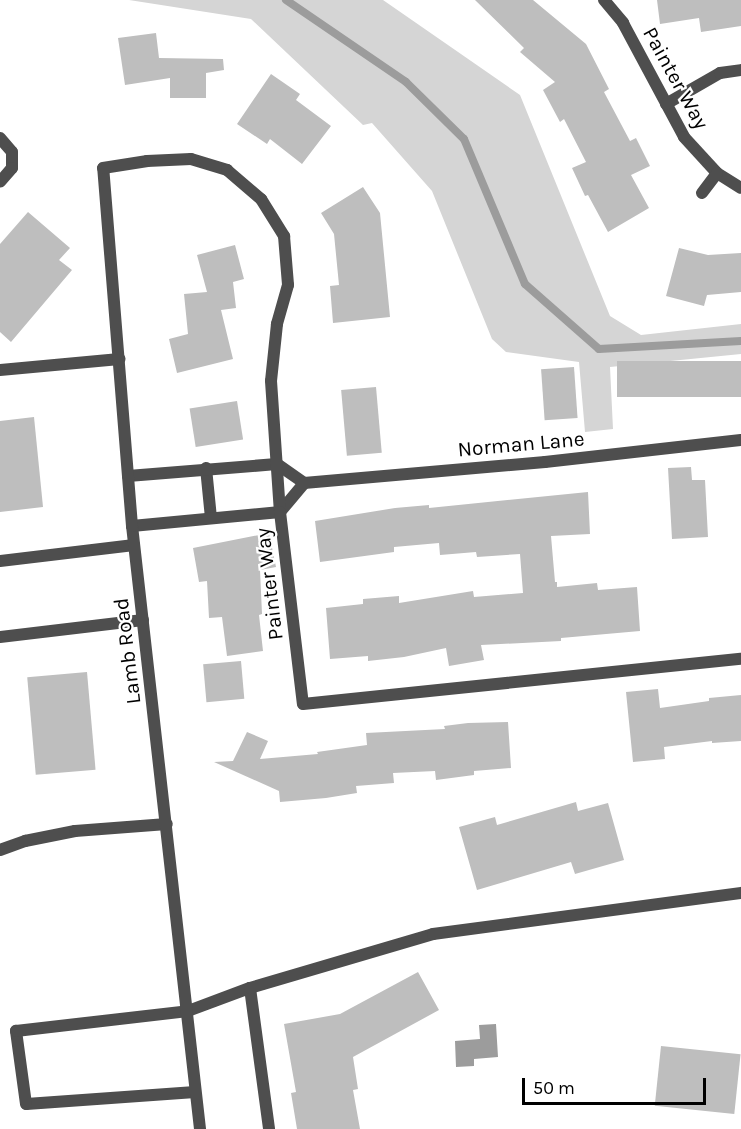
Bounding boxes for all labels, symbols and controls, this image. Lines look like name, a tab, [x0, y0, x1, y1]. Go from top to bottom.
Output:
street label: Painter Way	[638, 23, 714, 133]
street label: Norman Lane	[457, 426, 585, 462]
street label: Painter Way	[250, 526, 288, 642]
street label: Lamb Road	[108, 596, 146, 706]
scale bar	[525, 1066, 710, 1104]
text: 50 m	[533, 1077, 575, 1099]

